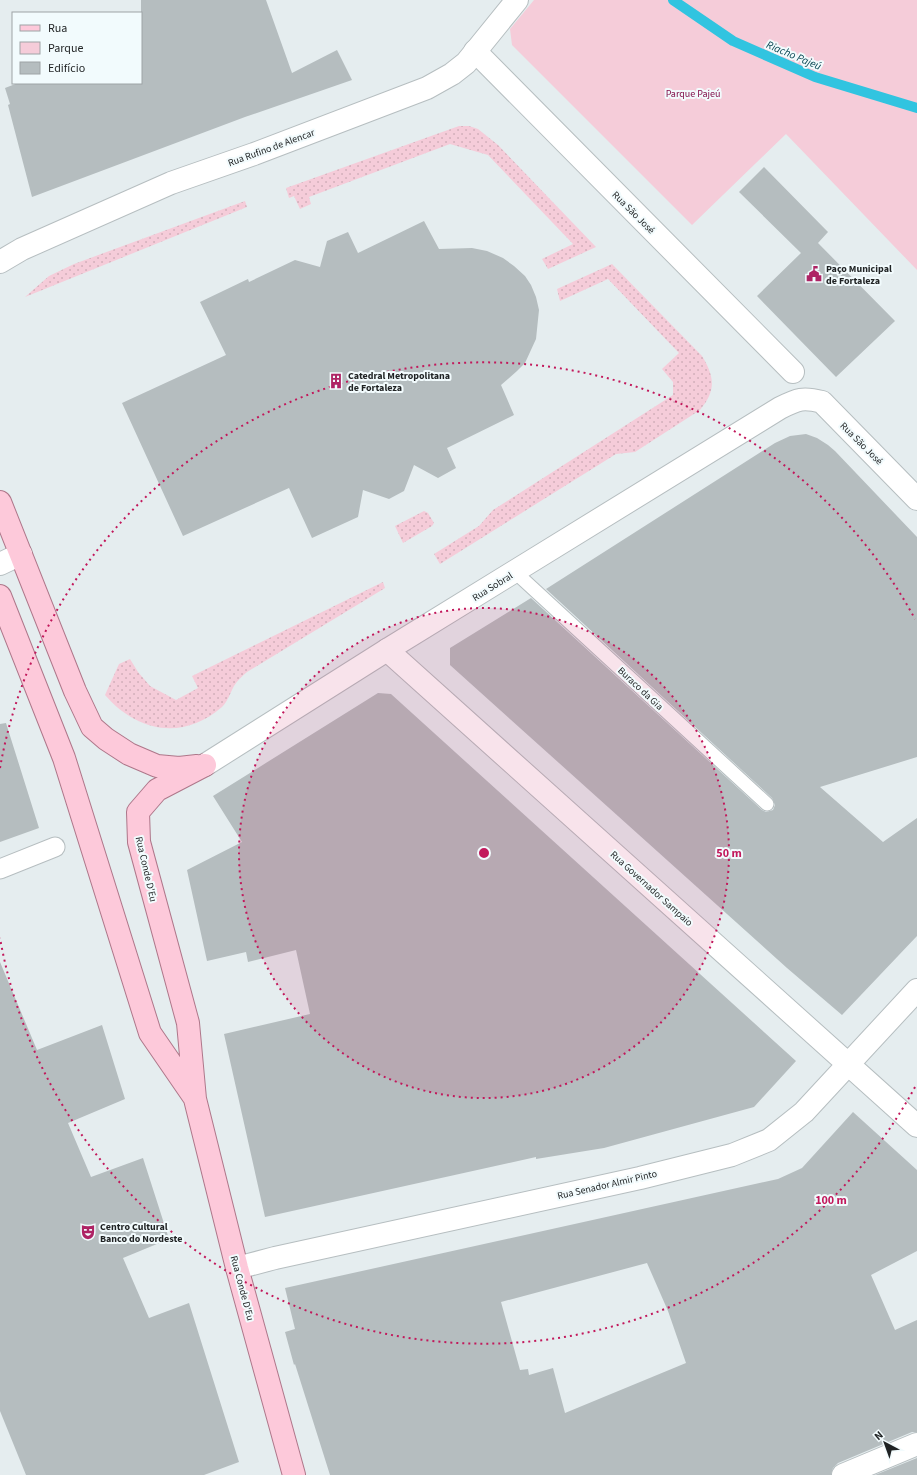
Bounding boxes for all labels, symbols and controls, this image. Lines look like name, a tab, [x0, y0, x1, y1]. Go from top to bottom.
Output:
legend	[12, 12, 142, 84]
text: Rua	[48, 20, 67, 37]
water label: Riacho Pajeú	[764, 37, 824, 74]
text: Parque	[48, 40, 84, 57]
text: Edifício	[48, 60, 85, 77]
park label: Parque Pajeú	[666, 87, 720, 101]
street label: Rua Rufino de Alencar	[226, 126, 317, 170]
street label: Rua São José	[609, 188, 658, 237]
place label: Paço Municipal de Fortaleza	[826, 262, 892, 288]
public building icon: Paço Municipal de Fortaleza	[805, 265, 823, 283]
place label: Catedral Metropolitana de Fortaleza	[348, 369, 450, 395]
building icon: Catedral Metropolitana de Fortaleza	[327, 372, 345, 390]
street label: Rua São José	[837, 419, 886, 468]
street label: Rua Sobral	[470, 569, 516, 605]
street label: Buraco da Gia	[614, 664, 666, 714]
street label: Rua Conde D'Eu	[132, 835, 160, 903]
text: 50 m	[716, 845, 742, 862]
centre of rings	[477, 846, 491, 860]
street label: Rua Governador Sampaio	[607, 848, 696, 930]
street label: Rua Senador Almir Pinto	[556, 1167, 658, 1203]
text: 100 m	[815, 1192, 847, 1209]
place label: Centro Cultural Banco do Nordeste	[100, 1220, 182, 1246]
theatre icon: Centro Cultural Banco do Nordeste	[79, 1223, 97, 1241]
street label: Rua Conde D'Eu	[227, 1254, 257, 1322]
north arrow	[865, 1423, 905, 1463]
text: N	[871, 1428, 886, 1444]

